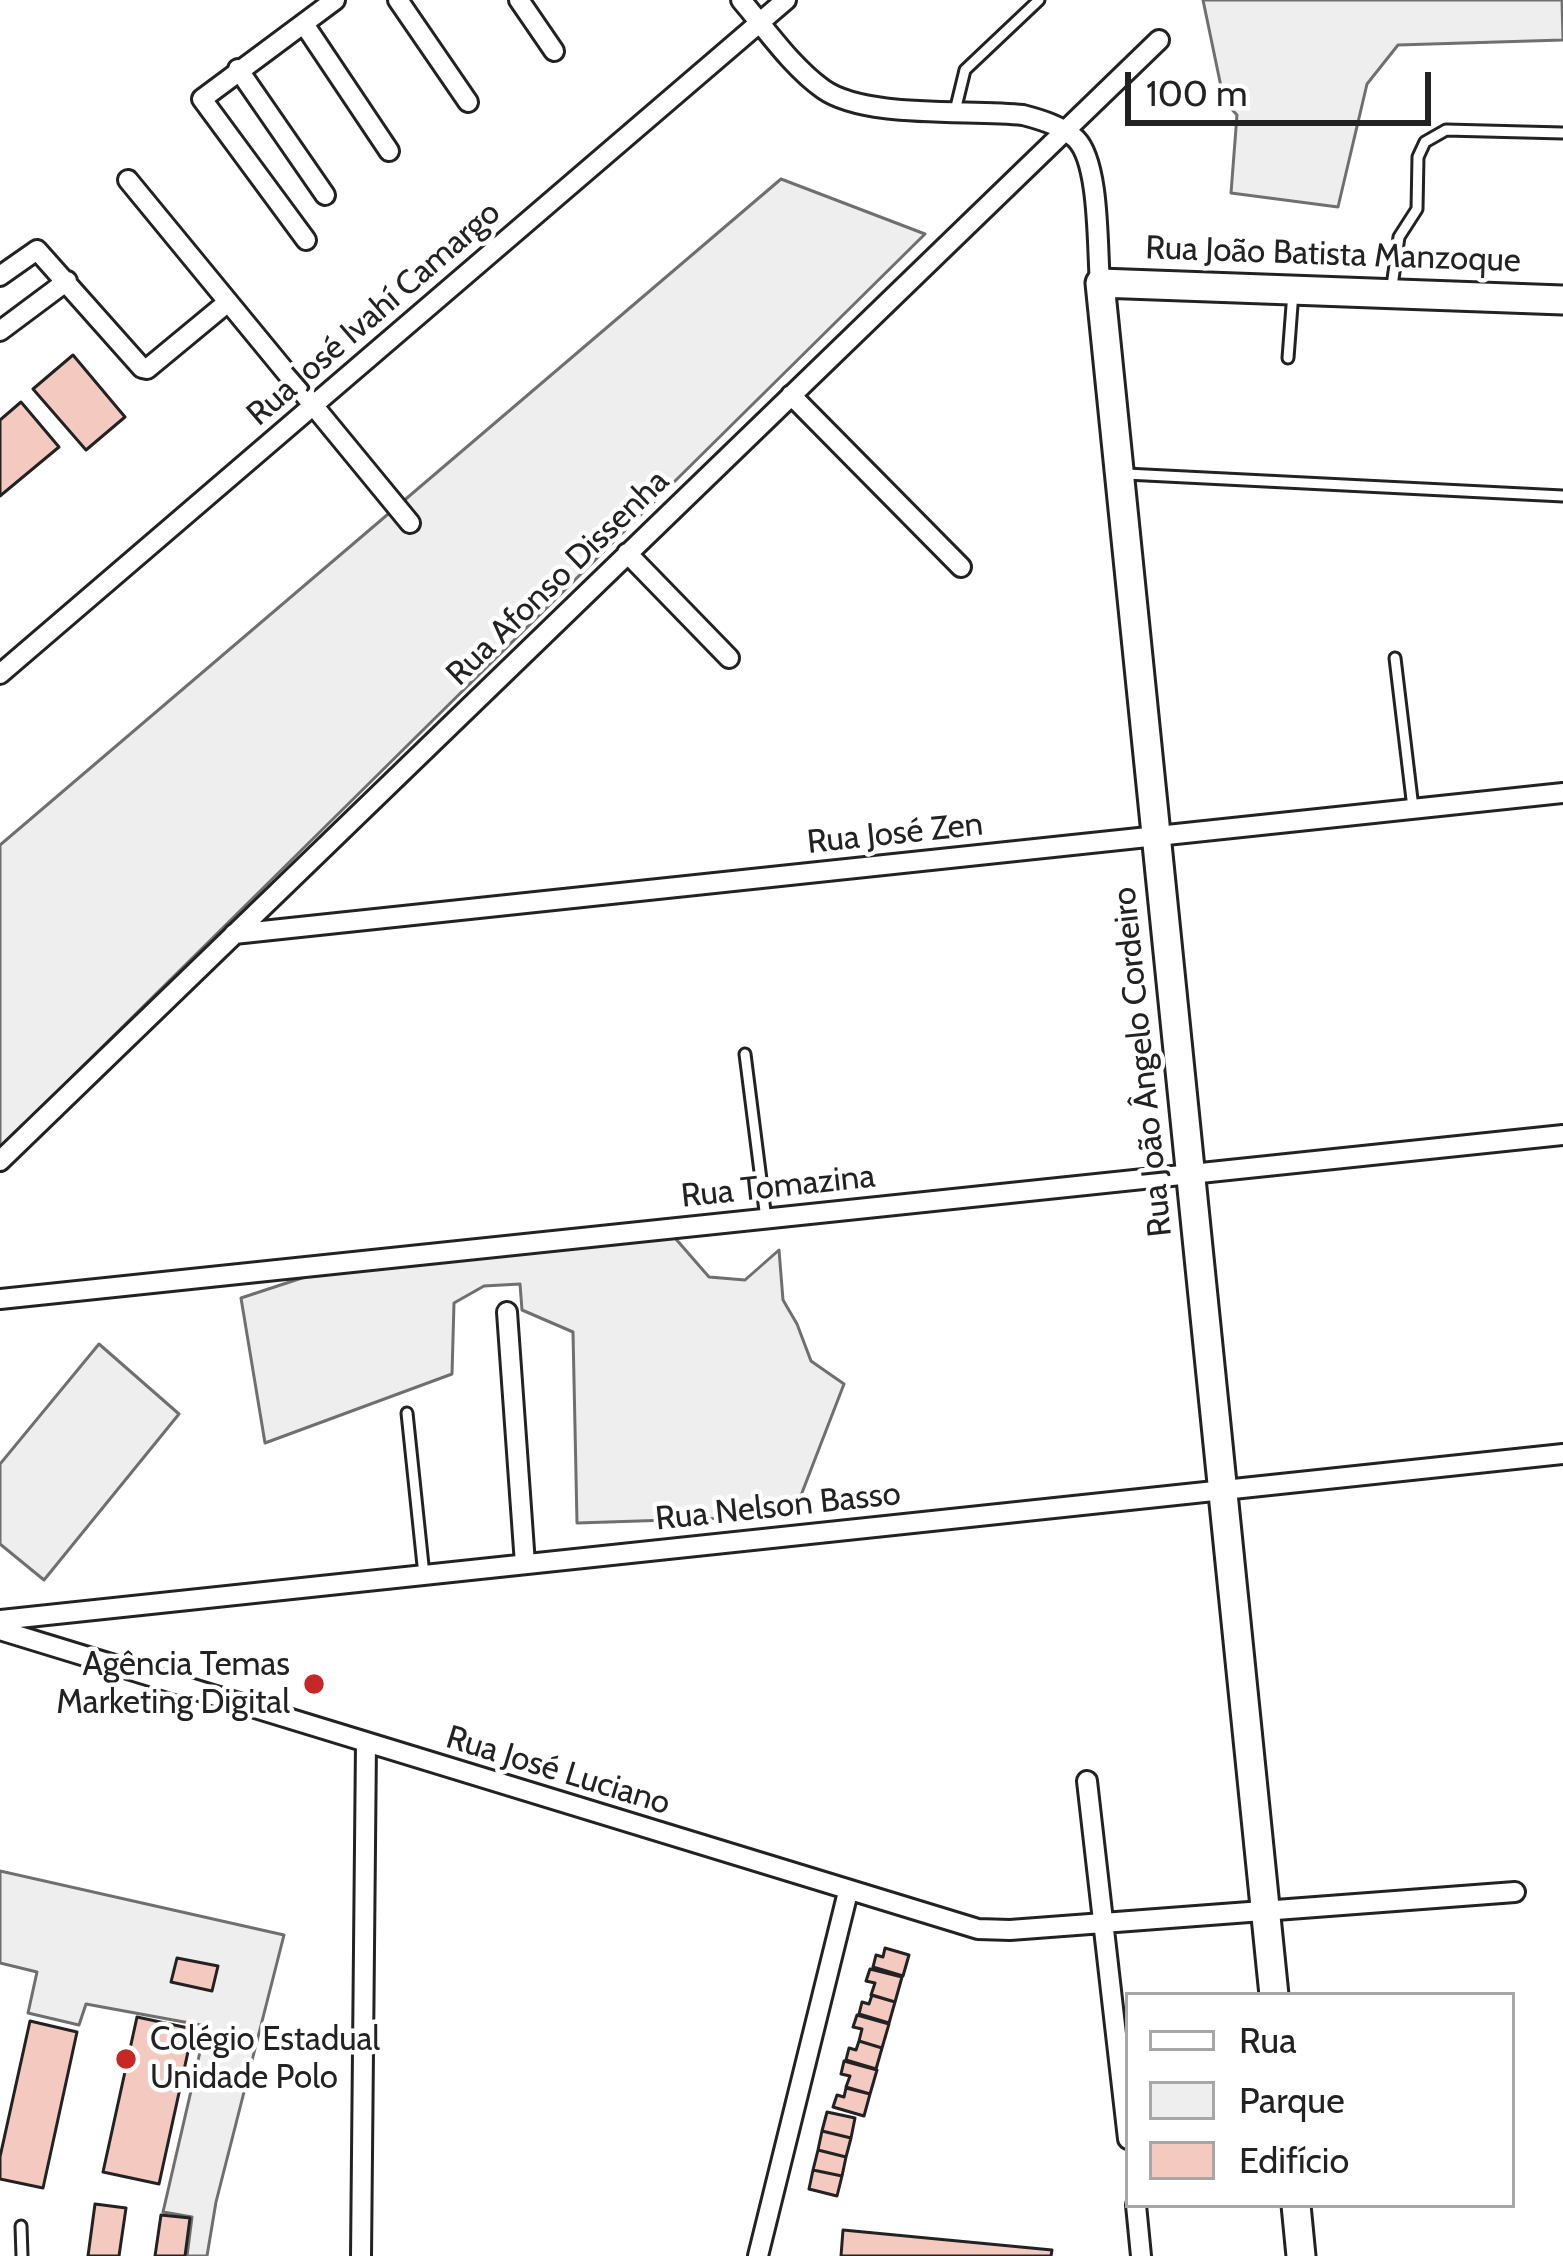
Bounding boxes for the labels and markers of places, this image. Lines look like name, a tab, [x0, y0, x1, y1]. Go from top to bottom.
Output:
place label: Agência Temas Marketing Digital	[56, 1645, 290, 1723]
marker: Agência Temas Marketing Digital	[301, 1671, 327, 1697]
place label: Colégio Estadual Unidade Polo	[150, 2020, 380, 2098]
marker: Colégio Estadual Unidade Polo	[113, 2046, 139, 2072]

